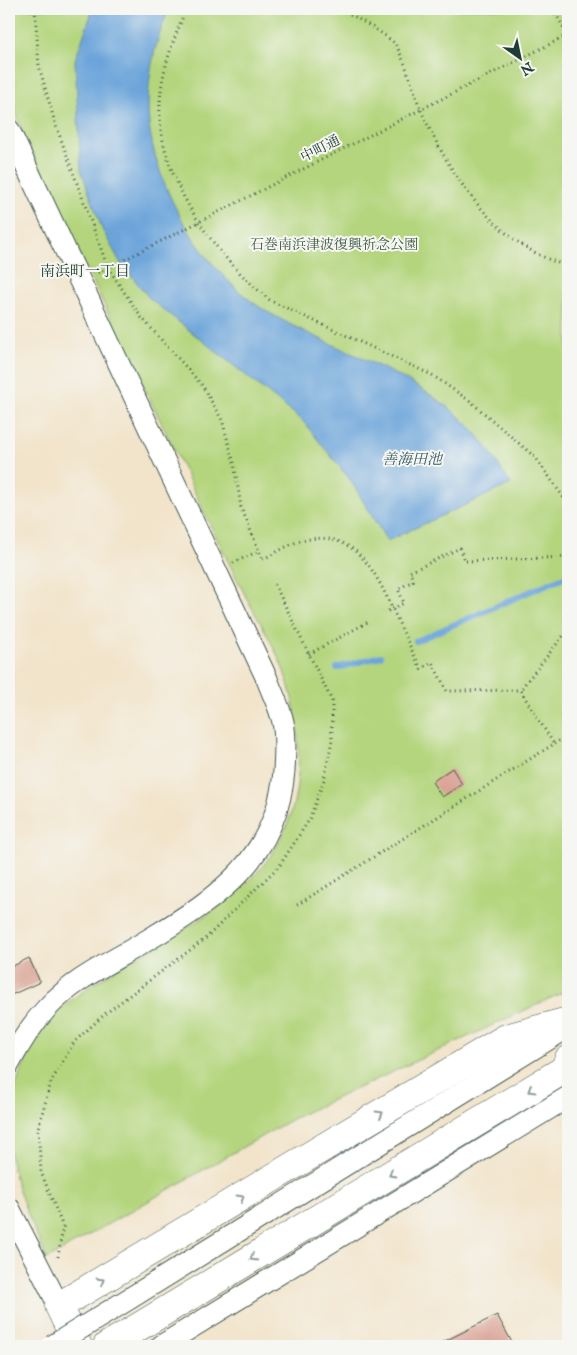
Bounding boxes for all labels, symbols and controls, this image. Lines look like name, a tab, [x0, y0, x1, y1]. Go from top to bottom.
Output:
north arrow	[494, 32, 544, 82]
text: N	[517, 57, 537, 79]
street label: 中町通	[298, 131, 343, 166]
park label: 石巻南浜津波復興祈念公園	[250, 236, 418, 254]
district label: 南浜町一丁目	[40, 262, 130, 281]
water label: 善海田池	[382, 450, 444, 469]
one-way arrow	[528, 1083, 537, 1093]
one-way arrow	[374, 1111, 383, 1121]
one-way arrow	[389, 1167, 398, 1177]
one-way arrow	[235, 1194, 244, 1204]
one-way arrow	[250, 1251, 259, 1261]
one-way arrow	[95, 1277, 104, 1287]

